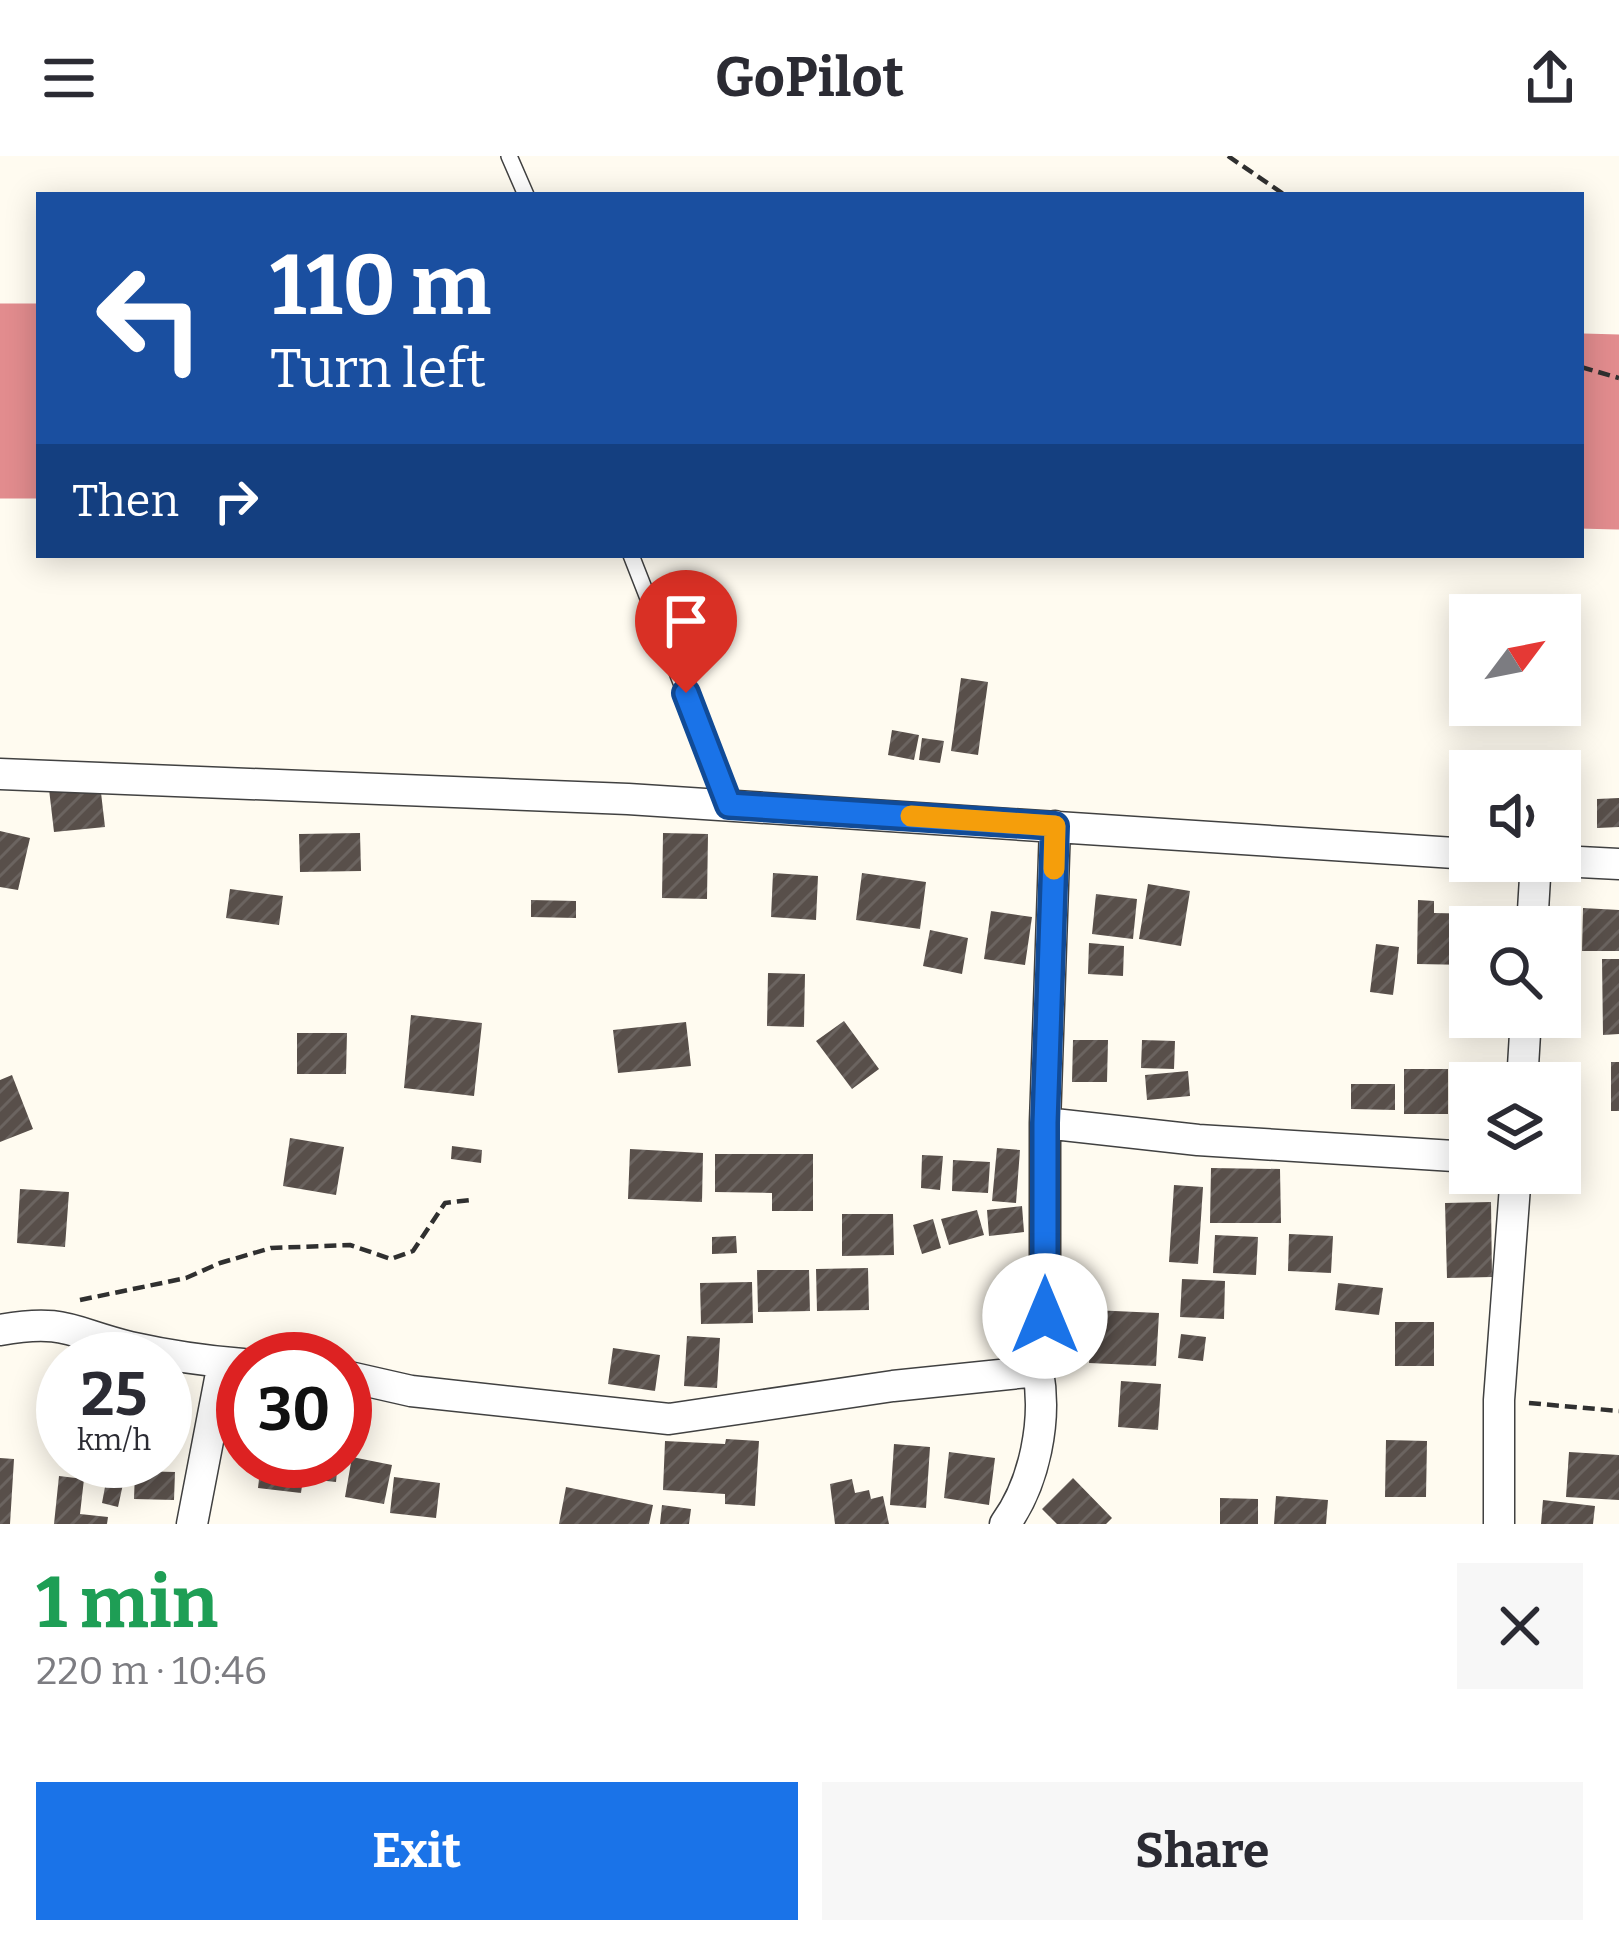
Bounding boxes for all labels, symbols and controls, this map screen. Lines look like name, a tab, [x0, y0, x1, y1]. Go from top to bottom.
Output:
icon: menu	[36, 45, 102, 111]
icon: share	[1517, 45, 1583, 111]
text: GoPilot	[715, 46, 904, 110]
text: 110 m	[270, 235, 491, 336]
icon: left	[72, 240, 228, 396]
text: Turn left	[270, 337, 486, 401]
icon: right	[203, 468, 269, 534]
text: Then	[72, 474, 179, 528]
pin	[635, 570, 737, 693]
icon: arrive	[653, 588, 719, 654]
north arrow	[1449, 594, 1581, 726]
map controls	[1449, 594, 1581, 1194]
button: sound	[1449, 750, 1581, 882]
button: search	[1449, 906, 1581, 1038]
button: layers	[1449, 1062, 1581, 1194]
position arrow	[982, 1253, 1108, 1379]
speed limit sign: 30	[216, 1332, 372, 1488]
text: 25	[81, 1359, 147, 1431]
text: km/h	[77, 1422, 151, 1458]
text: 1 min	[36, 1560, 218, 1646]
button: close	[1457, 1563, 1583, 1689]
text: 220 m · 10:46	[36, 1648, 267, 1694]
button: Exit	[36, 1782, 798, 1920]
button: Share	[822, 1782, 1583, 1920]

